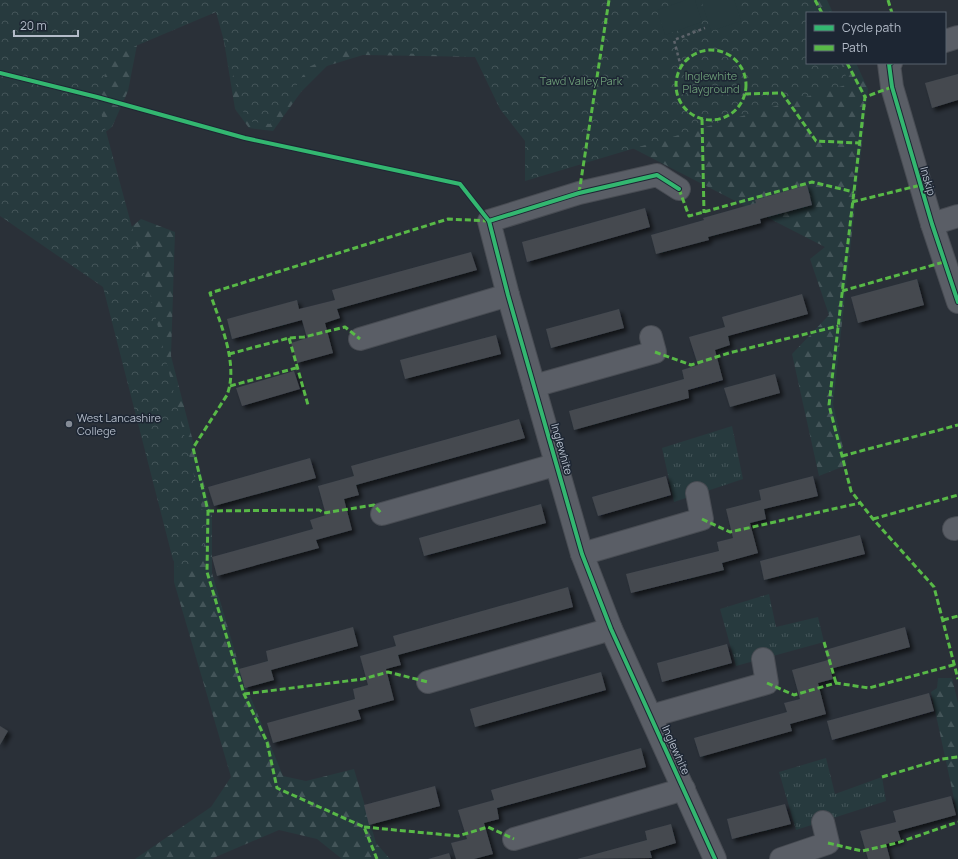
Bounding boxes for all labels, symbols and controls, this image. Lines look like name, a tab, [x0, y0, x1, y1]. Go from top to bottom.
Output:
scale bar	[14, 12, 78, 38]
legend	[806, 12, 946, 64]
text: 20 m	[20, 17, 47, 34]
text: Cycle path	[842, 19, 901, 36]
text: Path	[842, 39, 868, 56]
park label: Inglewhite Playground	[682, 68, 740, 96]
park label: Tawd Valley Park	[540, 73, 623, 88]
street label: Inskip	[917, 165, 940, 198]
place label: West Lancashire College	[77, 410, 162, 438]
marker: West Lancashire College	[64, 419, 74, 429]
street label: Inglewhite	[548, 422, 577, 477]
street label: Inglewhite	[659, 723, 694, 777]

